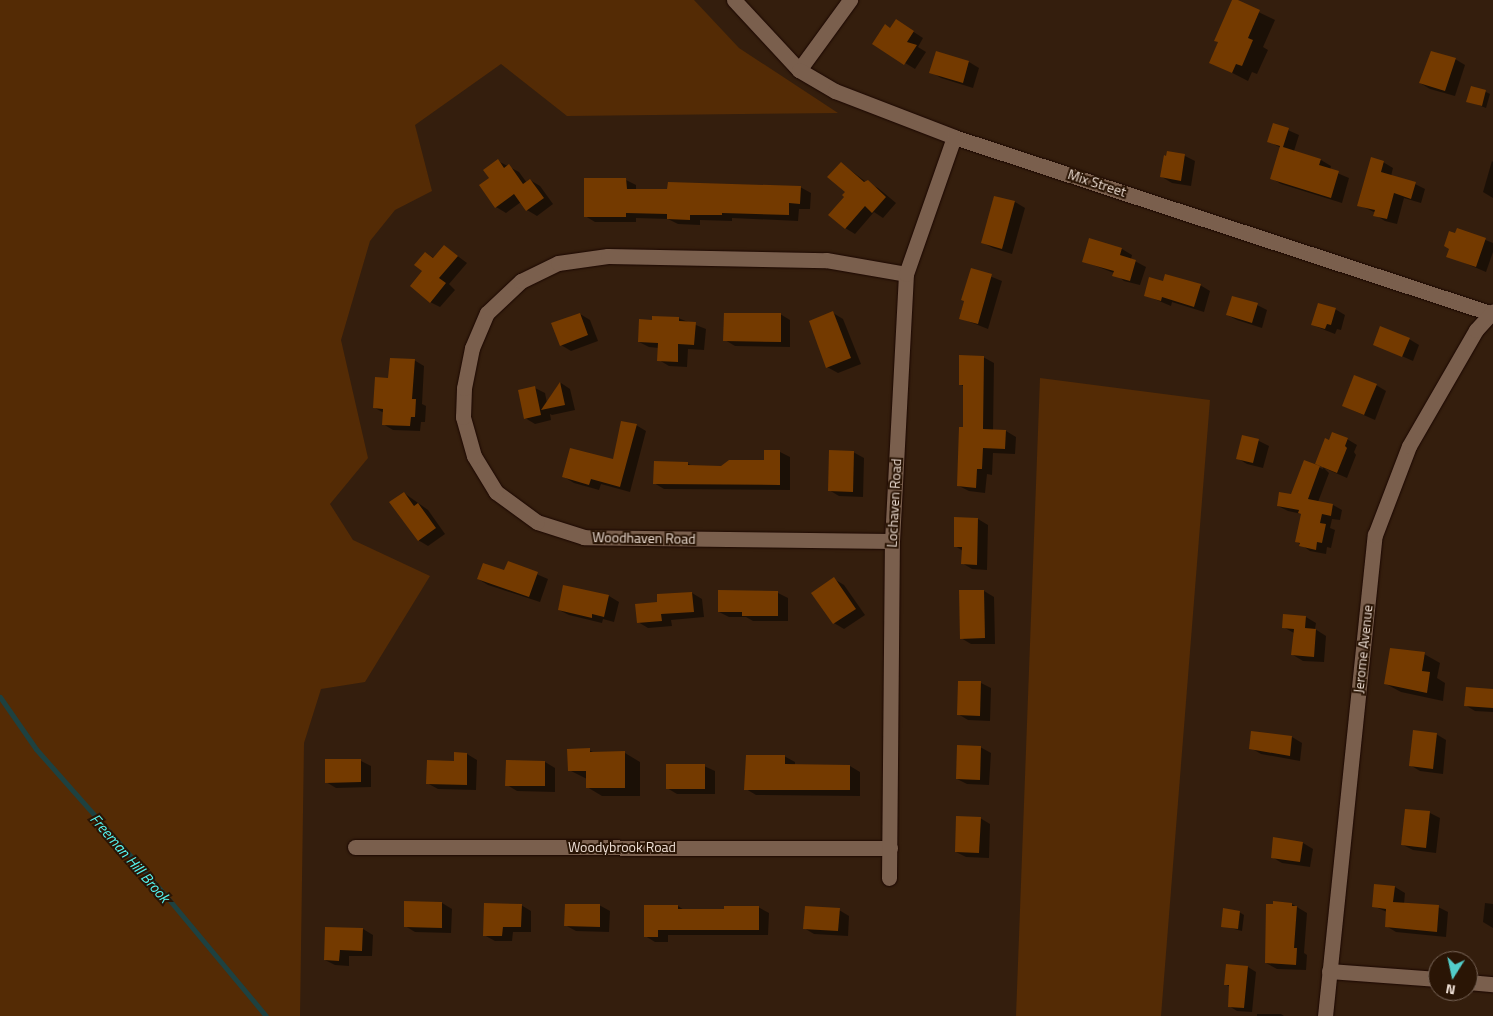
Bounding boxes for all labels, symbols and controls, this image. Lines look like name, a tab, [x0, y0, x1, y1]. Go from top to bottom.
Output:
street label: Mix Street	[1066, 166, 1128, 200]
street label: Lochaven Road	[883, 458, 905, 548]
street label: Woodhaven Road	[592, 529, 696, 547]
street label: Jerome Avenue	[1350, 604, 1376, 694]
water label: Freeman Hill Brook	[86, 810, 174, 906]
street label: Woodybrook Road	[568, 839, 676, 855]
north arrow	[1428, 951, 1478, 1001]
text: N	[1444, 979, 1457, 1001]

